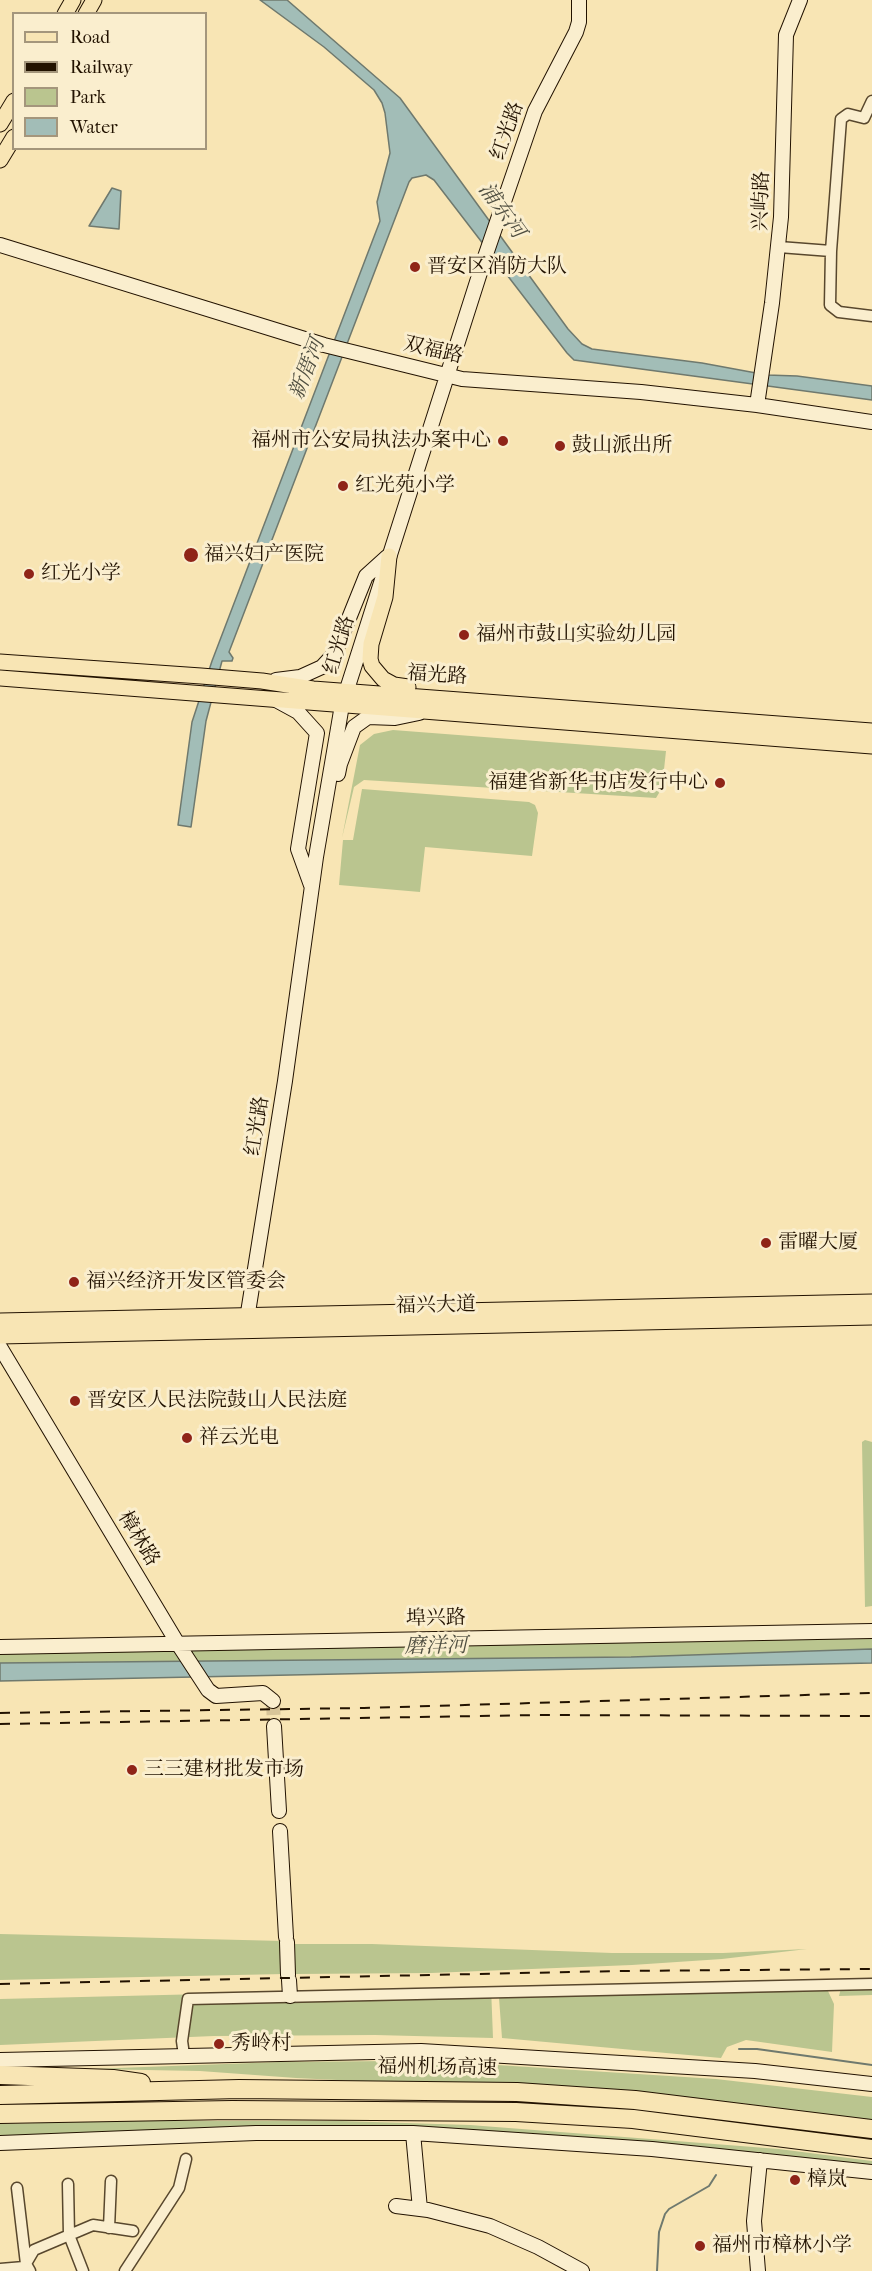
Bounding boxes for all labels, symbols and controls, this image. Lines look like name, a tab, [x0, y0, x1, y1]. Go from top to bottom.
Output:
legend	[12, 12, 207, 150]
text: Road	[70, 27, 110, 48]
text: Railway	[70, 57, 133, 78]
text: Park	[70, 87, 106, 108]
street label: 红光路	[486, 99, 530, 163]
text: Water	[70, 117, 118, 138]
street label: 兴屿路	[749, 171, 775, 231]
water label: 浦东河	[472, 178, 530, 244]
place label: 晋安区消防大队	[427, 255, 567, 279]
marker: 晋安区消防大队	[408, 260, 422, 274]
street label: 双福路	[401, 333, 465, 369]
water label: 新厝河	[285, 335, 331, 403]
place label: 福州市公安局执法办案中心	[251, 429, 491, 453]
marker: 福州市公安局执法办案中心	[496, 434, 510, 448]
place label: 鼓山派出所	[572, 434, 672, 458]
marker: 鼓山派出所	[553, 439, 567, 453]
place label: 红光苑小学	[355, 474, 455, 498]
marker: 红光苑小学	[336, 479, 350, 493]
place label: 福兴妇产医院	[204, 543, 324, 567]
marker: 福兴妇产医院	[182, 546, 200, 564]
place label: 红光小学	[41, 562, 121, 586]
marker: 红光小学	[22, 567, 36, 581]
street label: 红光路	[320, 613, 360, 677]
place label: 福州市鼓山实验幼儿园	[476, 623, 676, 647]
marker: 福州市鼓山实验幼儿园	[457, 628, 471, 642]
street label: 福光路	[406, 662, 468, 690]
place label: 福建省新华书店发行中心	[488, 771, 708, 795]
marker: 福建省新华书店发行中心	[713, 776, 727, 790]
street label: 红光路	[241, 1094, 275, 1158]
place label: 雷曜大厦	[778, 1231, 858, 1255]
marker: 雷曜大厦	[759, 1236, 773, 1250]
place label: 福兴经济开发区管委会	[86, 1270, 286, 1294]
marker: 福兴经济开发区管委会	[67, 1275, 81, 1289]
street label: 福兴大道	[396, 1293, 476, 1319]
place label: 晋安区人民法院鼓山人民法庭	[87, 1389, 347, 1413]
marker: 晋安区人民法院鼓山人民法庭	[68, 1394, 82, 1408]
place label: 祥云光电	[199, 1426, 279, 1450]
marker: 祥云光电	[180, 1431, 194, 1445]
street label: 樟林路	[112, 1507, 164, 1571]
street label: 埠兴路	[406, 1606, 466, 1632]
water label: 磨洋河	[404, 1634, 468, 1660]
place label: 三三建材批发市场	[144, 1758, 304, 1782]
marker: 三三建材批发市场	[125, 1763, 139, 1777]
place label: 秀岭村	[231, 2032, 291, 2056]
marker: 秀岭村	[212, 2037, 226, 2051]
street label: 福州机场高速	[377, 2055, 497, 2081]
place label: 樟岚	[807, 2168, 847, 2192]
marker: 樟岚	[788, 2173, 802, 2187]
place label: 福州市樟林小学	[712, 2234, 852, 2258]
marker: 福州市樟林小学	[693, 2239, 707, 2253]

